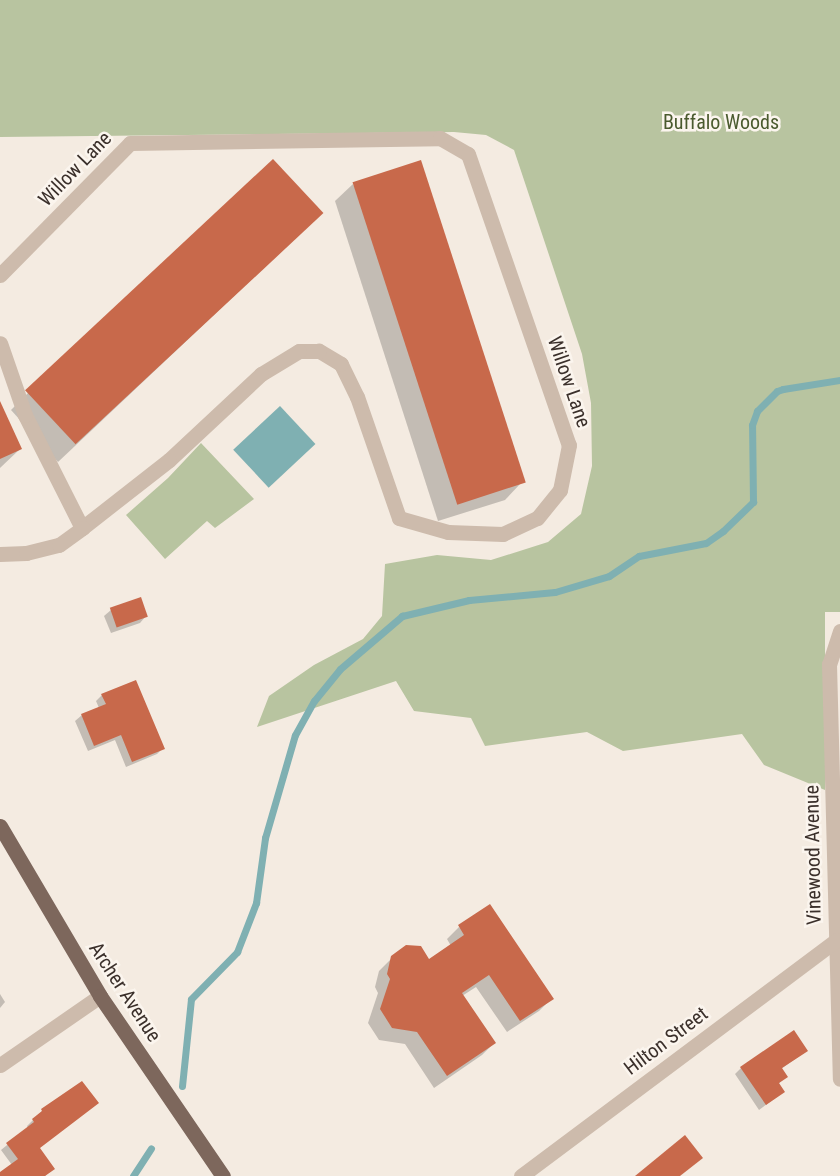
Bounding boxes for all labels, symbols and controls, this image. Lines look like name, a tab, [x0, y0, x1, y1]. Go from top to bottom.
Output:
park label: Buffalo Woods	[663, 110, 779, 134]
street label: Willow Lane	[33, 127, 117, 211]
street label: Willow Lane	[542, 333, 596, 431]
street label: Vinewood Avenue	[800, 785, 826, 925]
street label: Archer Avenue	[84, 938, 166, 1046]
street label: Hilton Street	[619, 1002, 713, 1080]

